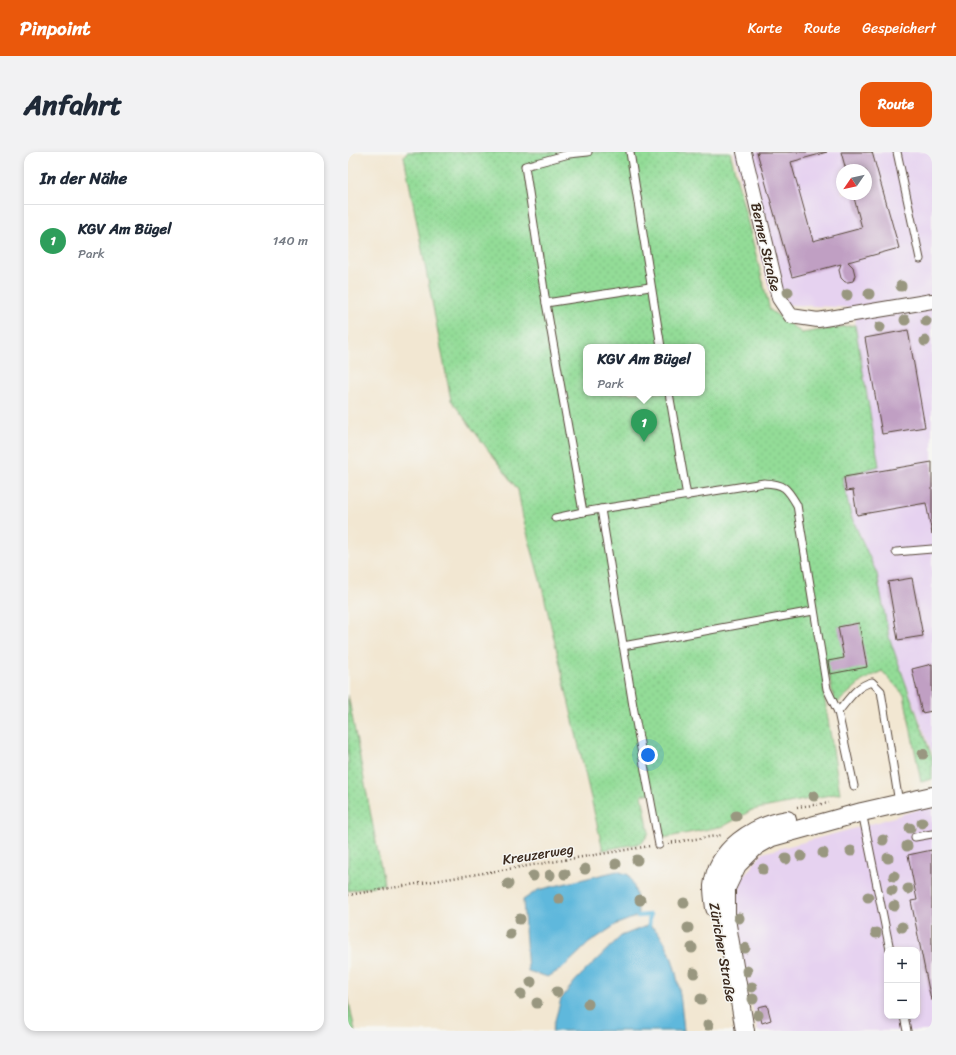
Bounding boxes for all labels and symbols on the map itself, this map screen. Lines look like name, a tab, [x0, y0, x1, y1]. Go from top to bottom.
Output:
north arrow	[836, 164, 872, 200]
street label: Berner Straße	[743, 200, 788, 294]
pin: 1	[631, 409, 657, 442]
your location	[638, 745, 658, 765]
street label: Kreuzerweg	[501, 837, 576, 872]
street label: Züricher Straße	[701, 900, 744, 1004]

